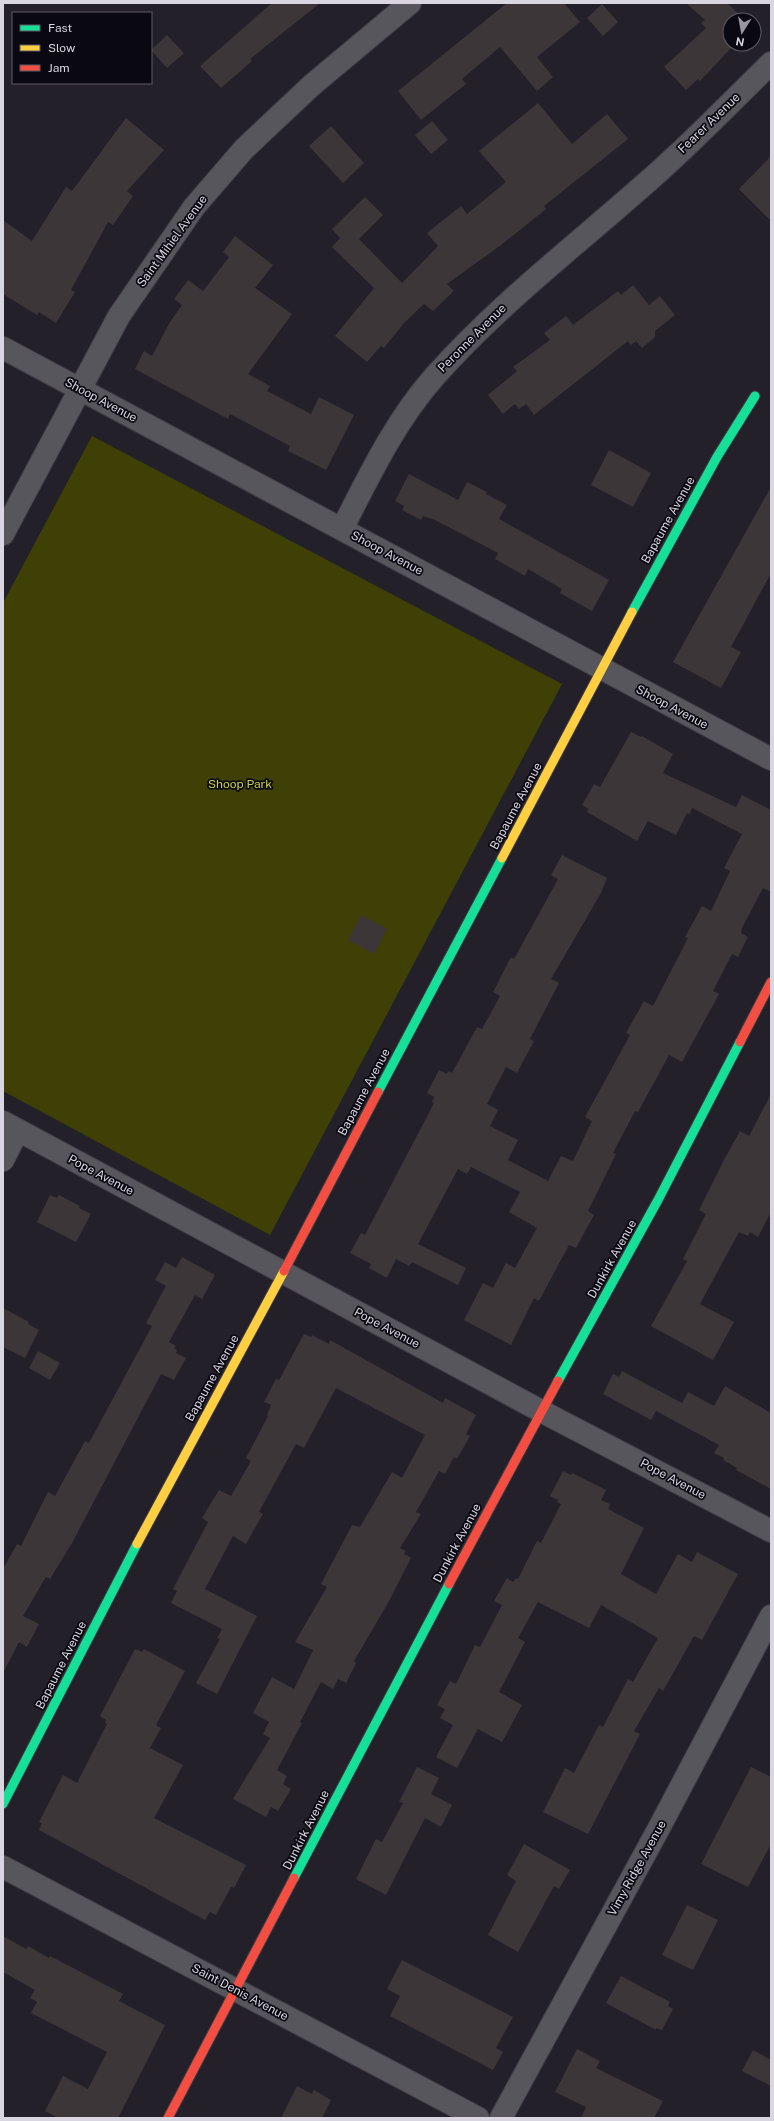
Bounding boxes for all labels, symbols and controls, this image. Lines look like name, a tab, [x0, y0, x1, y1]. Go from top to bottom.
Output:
legend	[12, 12, 152, 84]
north arrow	[722, 12, 762, 52]
text: Fast	[48, 21, 73, 35]
text: N	[735, 35, 745, 49]
text: Slow	[48, 41, 76, 55]
text: Jam	[48, 61, 70, 75]
street label: Fearer Avenue	[675, 90, 743, 156]
street label: Saint Mihiel Avenue	[134, 192, 210, 290]
street label: Peronne Avenue	[435, 301, 509, 375]
street label: Shoop Avenue	[63, 375, 140, 425]
street label: Bapaume Avenue	[638, 474, 698, 566]
street label: Shoop Avenue	[349, 528, 426, 578]
street label: Shoop Avenue	[634, 682, 711, 732]
street label: Bapaume Avenue	[487, 760, 545, 852]
park label: Shoop Park	[208, 777, 272, 791]
street label: Bapaume Avenue	[335, 1046, 393, 1138]
street label: Pope Avenue	[66, 1152, 136, 1198]
street label: Dunkirk Avenue	[585, 1217, 639, 1301]
street label: Pope Avenue	[352, 1305, 422, 1351]
street label: Bapaume Avenue	[182, 1332, 242, 1424]
street label: Pope Avenue	[638, 1456, 708, 1502]
street label: Dunkirk Avenue	[430, 1501, 484, 1585]
street label: Bapaume Avenue	[33, 1619, 89, 1711]
street label: Dunkirk Avenue	[280, 1788, 332, 1872]
street label: Vimy Ridge Avenue	[605, 1818, 669, 1918]
street label: Saint Denis Avenue	[189, 1961, 291, 2023]

